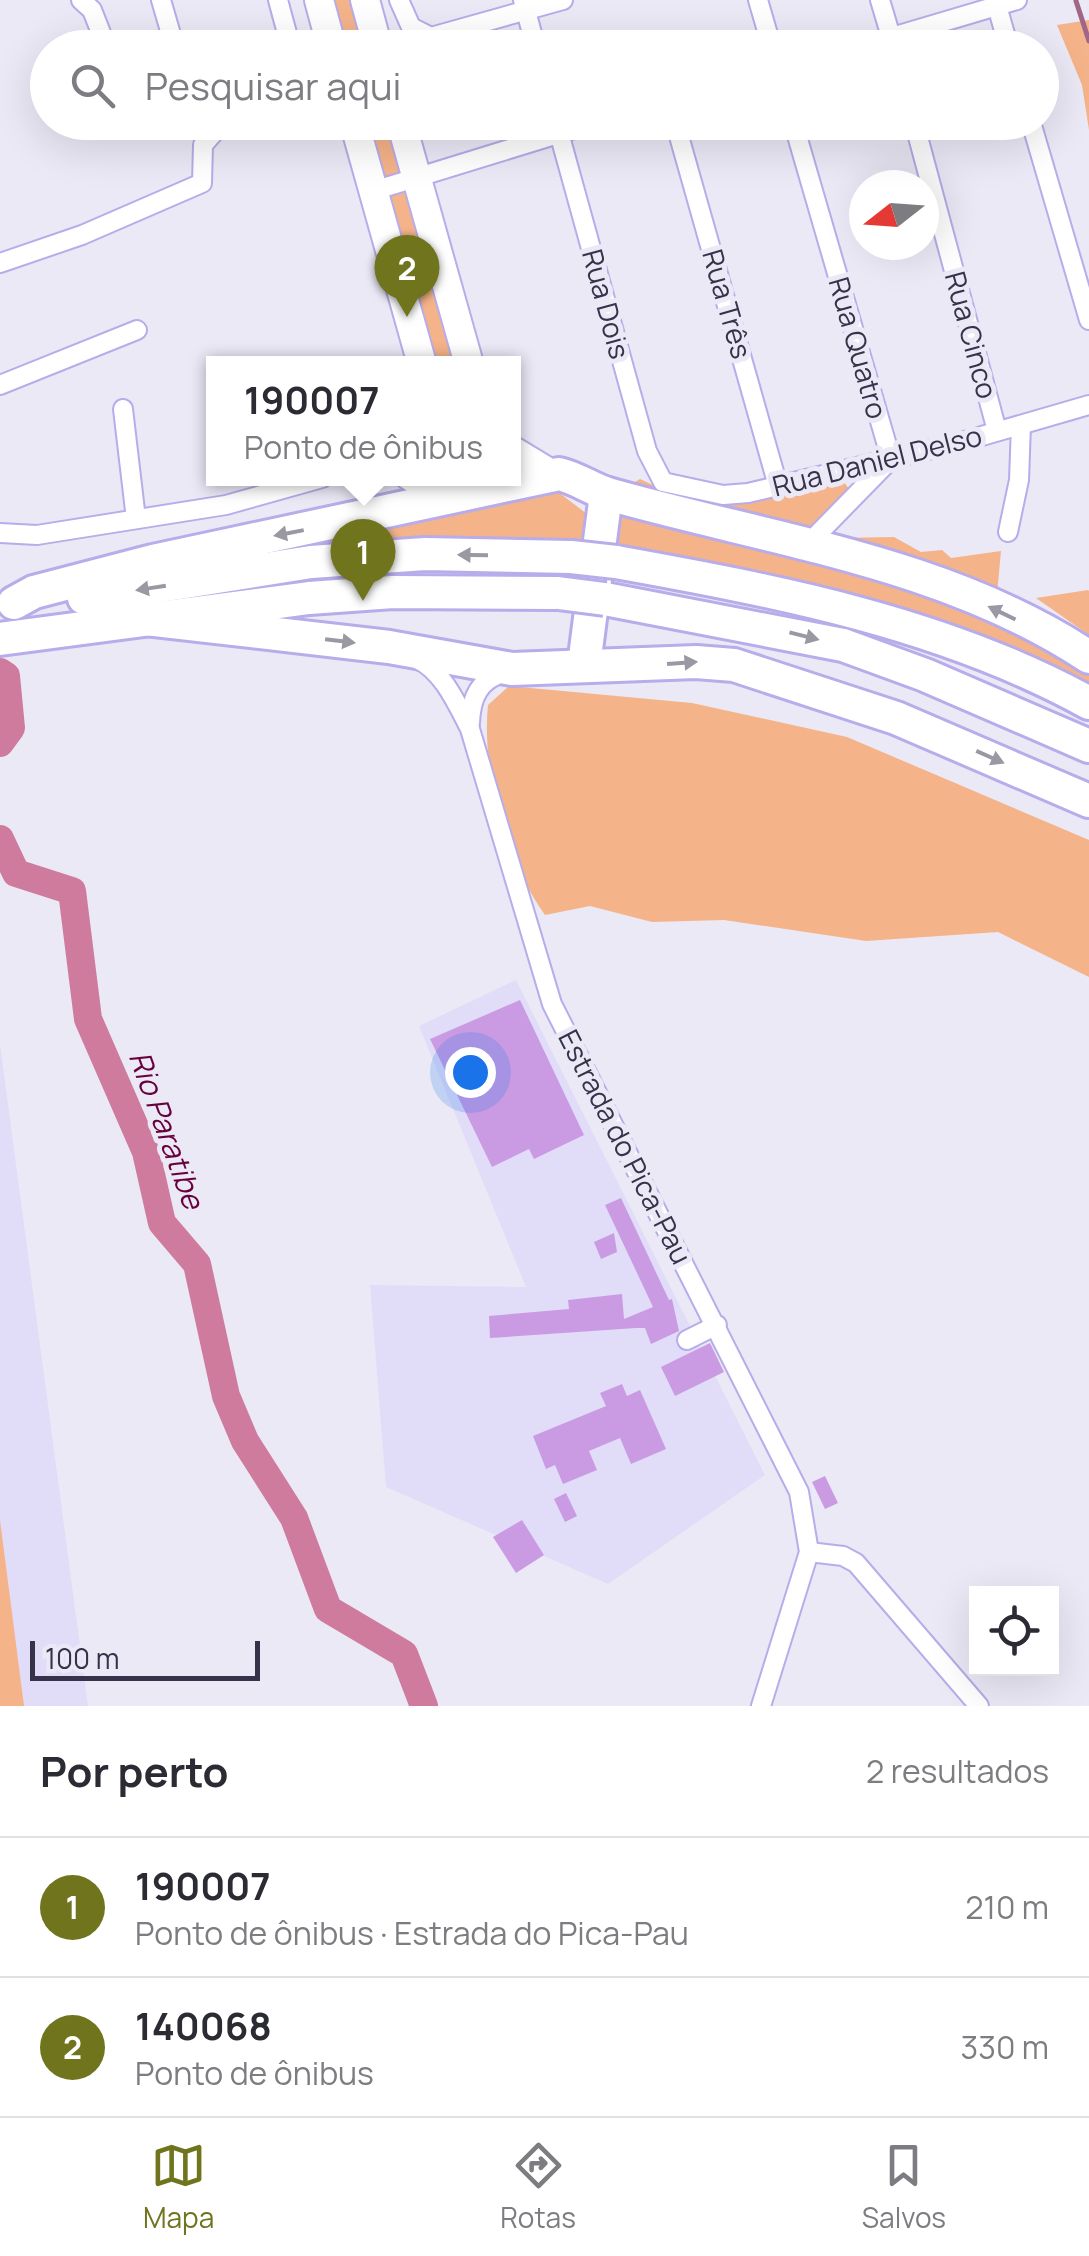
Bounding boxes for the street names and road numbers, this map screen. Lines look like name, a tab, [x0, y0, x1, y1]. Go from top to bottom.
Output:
street label: Rua Dois	[574, 245, 640, 363]
street label: Rua Três	[694, 245, 762, 363]
street label: Rua Cinco	[937, 267, 1007, 403]
street label: Rua Quatro	[821, 273, 897, 423]
street label: Rua Daniel Delso	[768, 416, 985, 504]
street label: Estrada do Pica-Pau	[550, 1023, 701, 1270]

